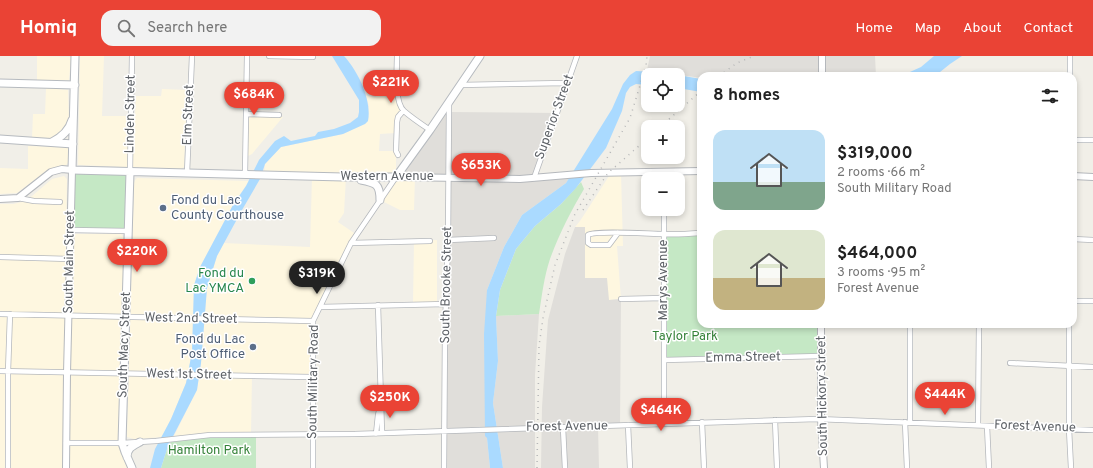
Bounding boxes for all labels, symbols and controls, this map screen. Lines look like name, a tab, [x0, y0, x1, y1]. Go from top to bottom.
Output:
search box	[101, 10, 381, 46]
text: Homiq	[20, 16, 77, 40]
icon: search	[115, 17, 137, 39]
text: Search here	[147, 19, 227, 38]
text: Home	[856, 20, 893, 37]
text: Map	[915, 20, 941, 37]
text: About	[963, 20, 1002, 37]
text: Contact	[1024, 20, 1073, 37]
map controls	[641, 68, 685, 216]
button: locate	[641, 68, 685, 112]
pin: $221K	[363, 70, 419, 104]
street label: Superior Street	[532, 72, 578, 162]
street label: Linden Street	[122, 74, 140, 153]
text: $221K	[372, 75, 410, 91]
pin: $684K	[226, 82, 282, 116]
street label: Elm Street	[180, 84, 198, 146]
text: 8 homes	[713, 85, 780, 107]
icon: filters	[1039, 85, 1061, 107]
text: $684K	[233, 87, 275, 103]
button: +	[641, 120, 685, 164]
text: $319,000	[837, 143, 913, 165]
icon: home	[745, 146, 793, 194]
pin: $653K	[453, 153, 509, 187]
text: $653K	[461, 158, 501, 174]
text: 2 rooms · 66 m²	[837, 165, 925, 181]
street label: Western Avenue	[340, 169, 434, 185]
button: −	[641, 172, 685, 216]
text: South Military Road	[837, 181, 952, 197]
place label: Fond du Lac County Courthouse	[171, 193, 284, 224]
marker: Fond du Lac County Courthouse	[158, 203, 168, 213]
street label: South Main Street	[61, 210, 79, 314]
street label: South Brooke Street	[438, 226, 456, 344]
pin: $220K	[109, 239, 165, 273]
street label: Marys Avenue	[656, 240, 672, 320]
text: $464,000	[837, 243, 917, 265]
text: $220K	[116, 244, 158, 260]
icon: home	[745, 246, 793, 294]
pin: $319K	[289, 261, 345, 295]
text: 3 rooms · 95 m²	[837, 265, 925, 281]
place label: Fond du Lac YMCA	[185, 266, 244, 297]
text: $319K	[298, 266, 336, 282]
marker: Fond du Lac YMCA	[247, 276, 257, 286]
text: Forest Avenue	[837, 281, 919, 297]
street label: South Macy Street	[115, 291, 135, 399]
street label: West 2nd Street	[144, 310, 238, 328]
street label: South Military Road	[305, 325, 323, 439]
park label: Taylor Park	[652, 329, 718, 345]
place label: Fond du Lac Post Office	[175, 332, 245, 363]
street label: South Hickory Street	[814, 335, 832, 456]
marker: Fond du Lac Post Office	[248, 342, 258, 352]
street label: Emma Street	[705, 349, 781, 367]
street label: West 1st Street	[146, 366, 232, 384]
pin: $444K	[917, 382, 973, 416]
pin: $250K	[362, 385, 418, 419]
text: $444K	[924, 387, 966, 403]
text: $250K	[369, 390, 411, 406]
pin: $464K	[633, 398, 689, 432]
text: $464K	[640, 403, 682, 419]
street label: Forest Avenue	[526, 418, 608, 436]
street label: Forest Avenue	[994, 418, 1076, 436]
park label: Hamilton Park	[168, 443, 250, 459]

